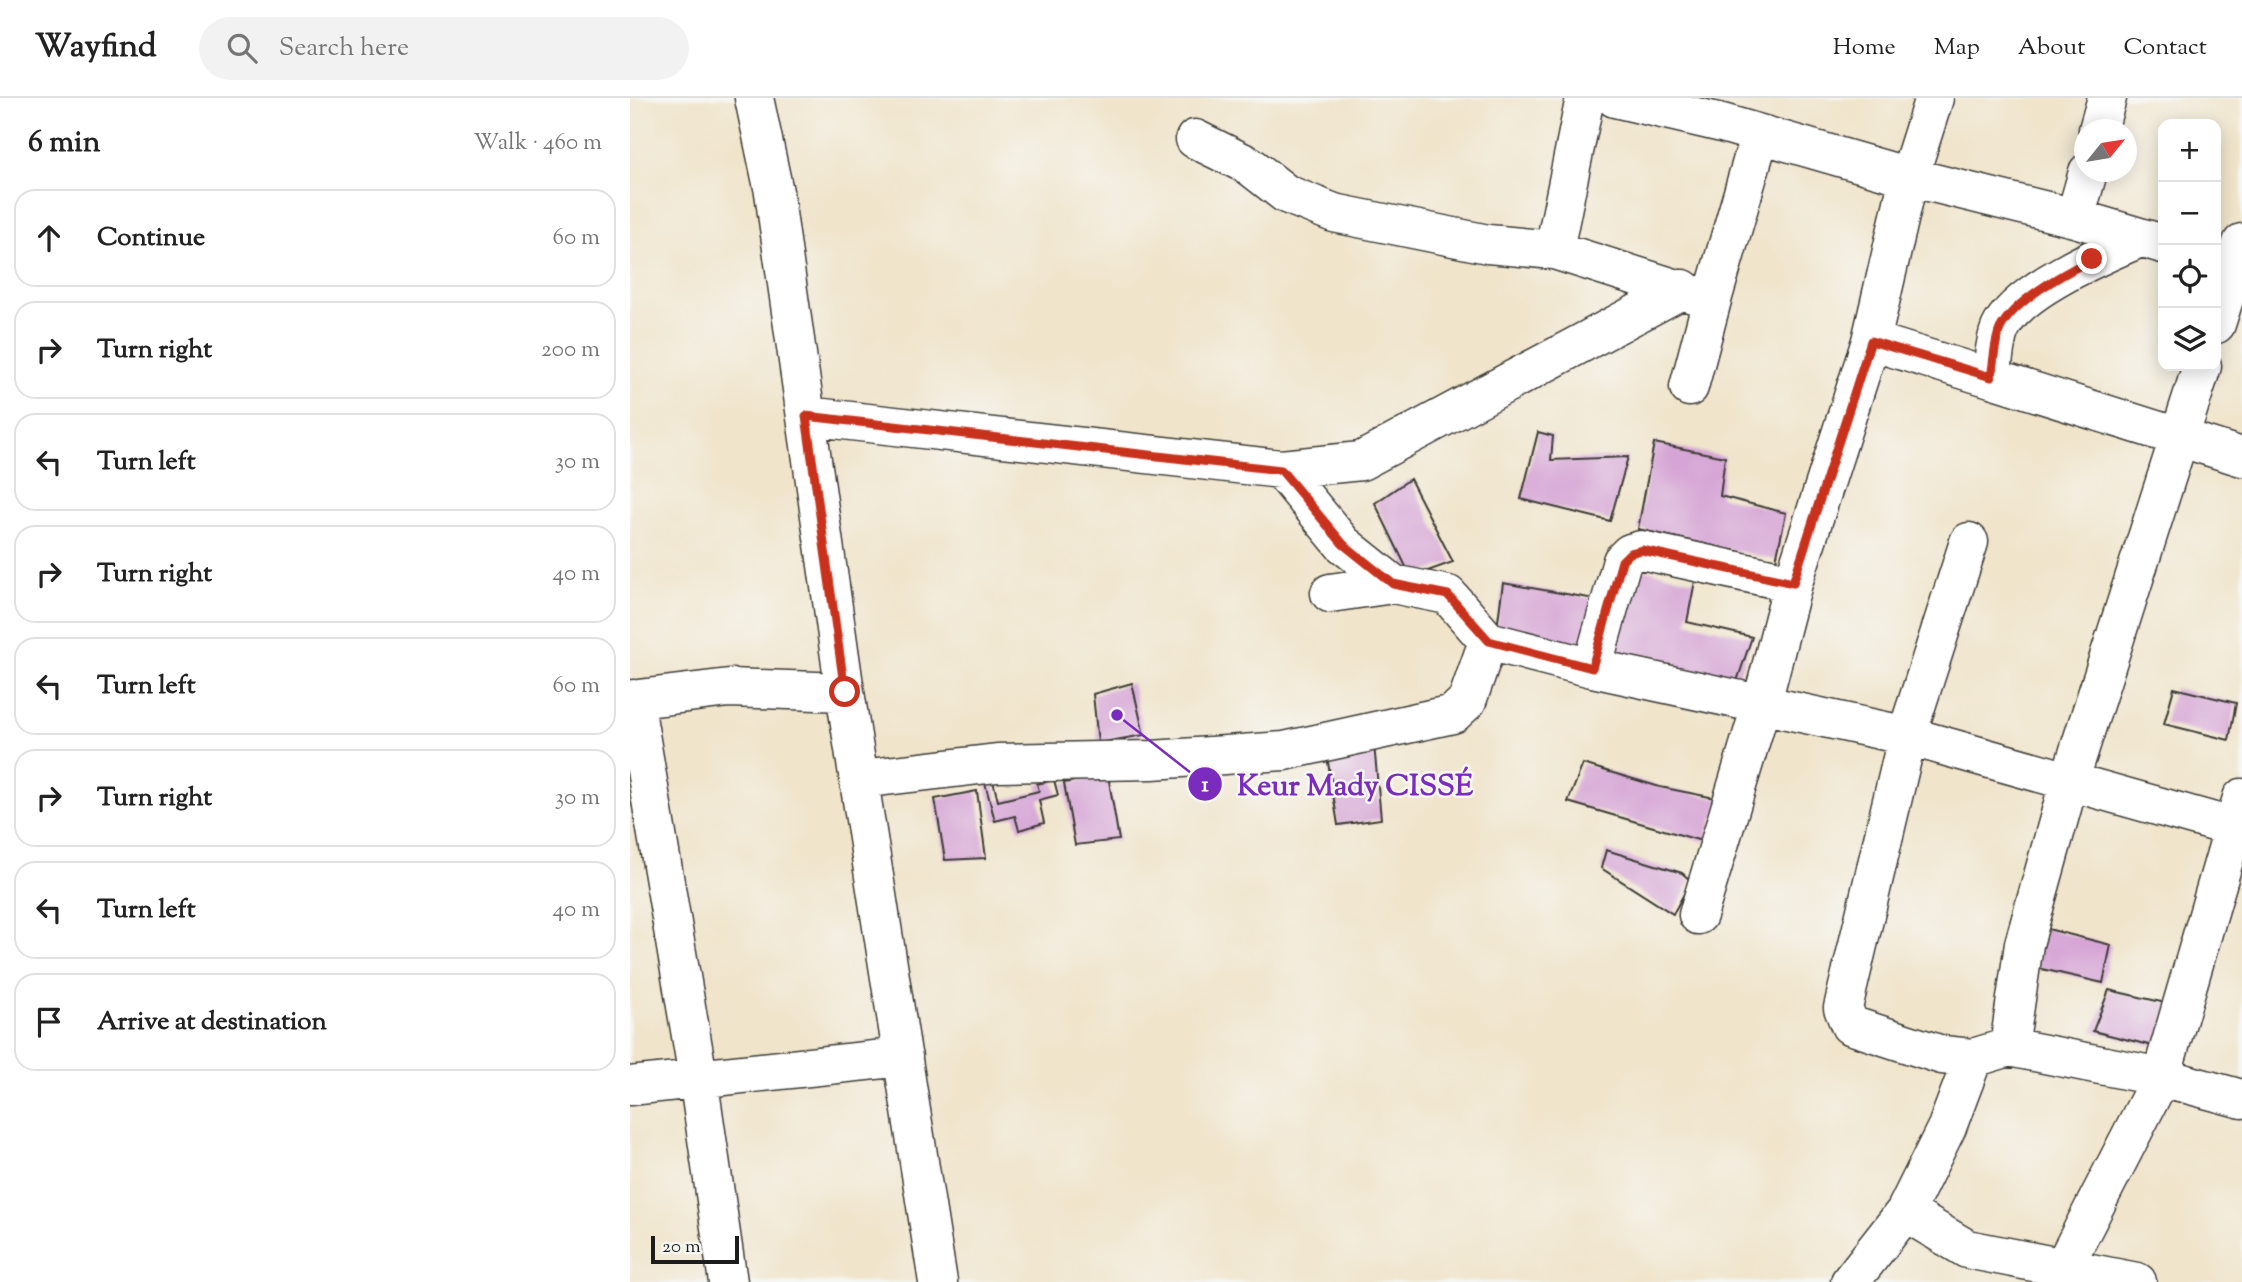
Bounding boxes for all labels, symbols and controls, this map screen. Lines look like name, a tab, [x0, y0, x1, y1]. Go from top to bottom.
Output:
search box	[199, 17, 689, 80]
text: Wayfind	[35, 24, 157, 72]
icon: search	[223, 29, 261, 67]
text: Search here	[279, 30, 409, 67]
text: Home	[1833, 31, 1896, 65]
text: Map	[1934, 31, 1980, 65]
text: About	[2018, 31, 2085, 65]
text: Contact	[2123, 31, 2207, 65]
north arrow	[2074, 119, 2137, 182]
map controls	[2158, 119, 2221, 371]
button: +	[2158, 119, 2221, 182]
text: 6 min	[28, 122, 100, 165]
text: Walk · 460 m	[474, 127, 602, 160]
button: −	[2158, 182, 2221, 245]
icon: ahead	[30, 219, 68, 257]
text: Continue	[97, 220, 205, 257]
text: 60 m	[552, 222, 600, 255]
route end	[2076, 243, 2107, 274]
button: locate	[2158, 245, 2221, 308]
button: layers	[2158, 308, 2221, 371]
icon: right	[30, 331, 68, 369]
text: Turn right	[97, 332, 212, 369]
text: 200 m	[541, 334, 600, 367]
icon: left	[30, 443, 68, 481]
text: Turn left	[97, 444, 196, 481]
text: 30 m	[555, 446, 600, 479]
icon: right	[30, 555, 68, 593]
text: Turn right	[97, 556, 212, 593]
text: 40 m	[553, 558, 600, 591]
icon: left	[30, 667, 68, 705]
text: Turn left	[97, 668, 196, 705]
text: 60 m	[552, 670, 600, 703]
route start	[829, 676, 860, 707]
callout: Keur Mady CISSÉ	[1188, 759, 1487, 810]
text: Keur Mady CISSÉ	[1237, 766, 1474, 809]
text: 1	[1201, 771, 1209, 801]
icon: right	[30, 779, 68, 817]
text: Turn right	[97, 780, 212, 817]
text: 30 m	[555, 782, 600, 815]
icon: left	[30, 891, 68, 929]
text: Turn left	[97, 892, 196, 929]
text: 40 m	[553, 894, 600, 927]
icon: arrive	[30, 1003, 68, 1041]
text: Arrive at destination	[97, 1004, 327, 1041]
scale bar	[651, 1233, 738, 1265]
text: 20 m	[662, 1234, 701, 1261]

